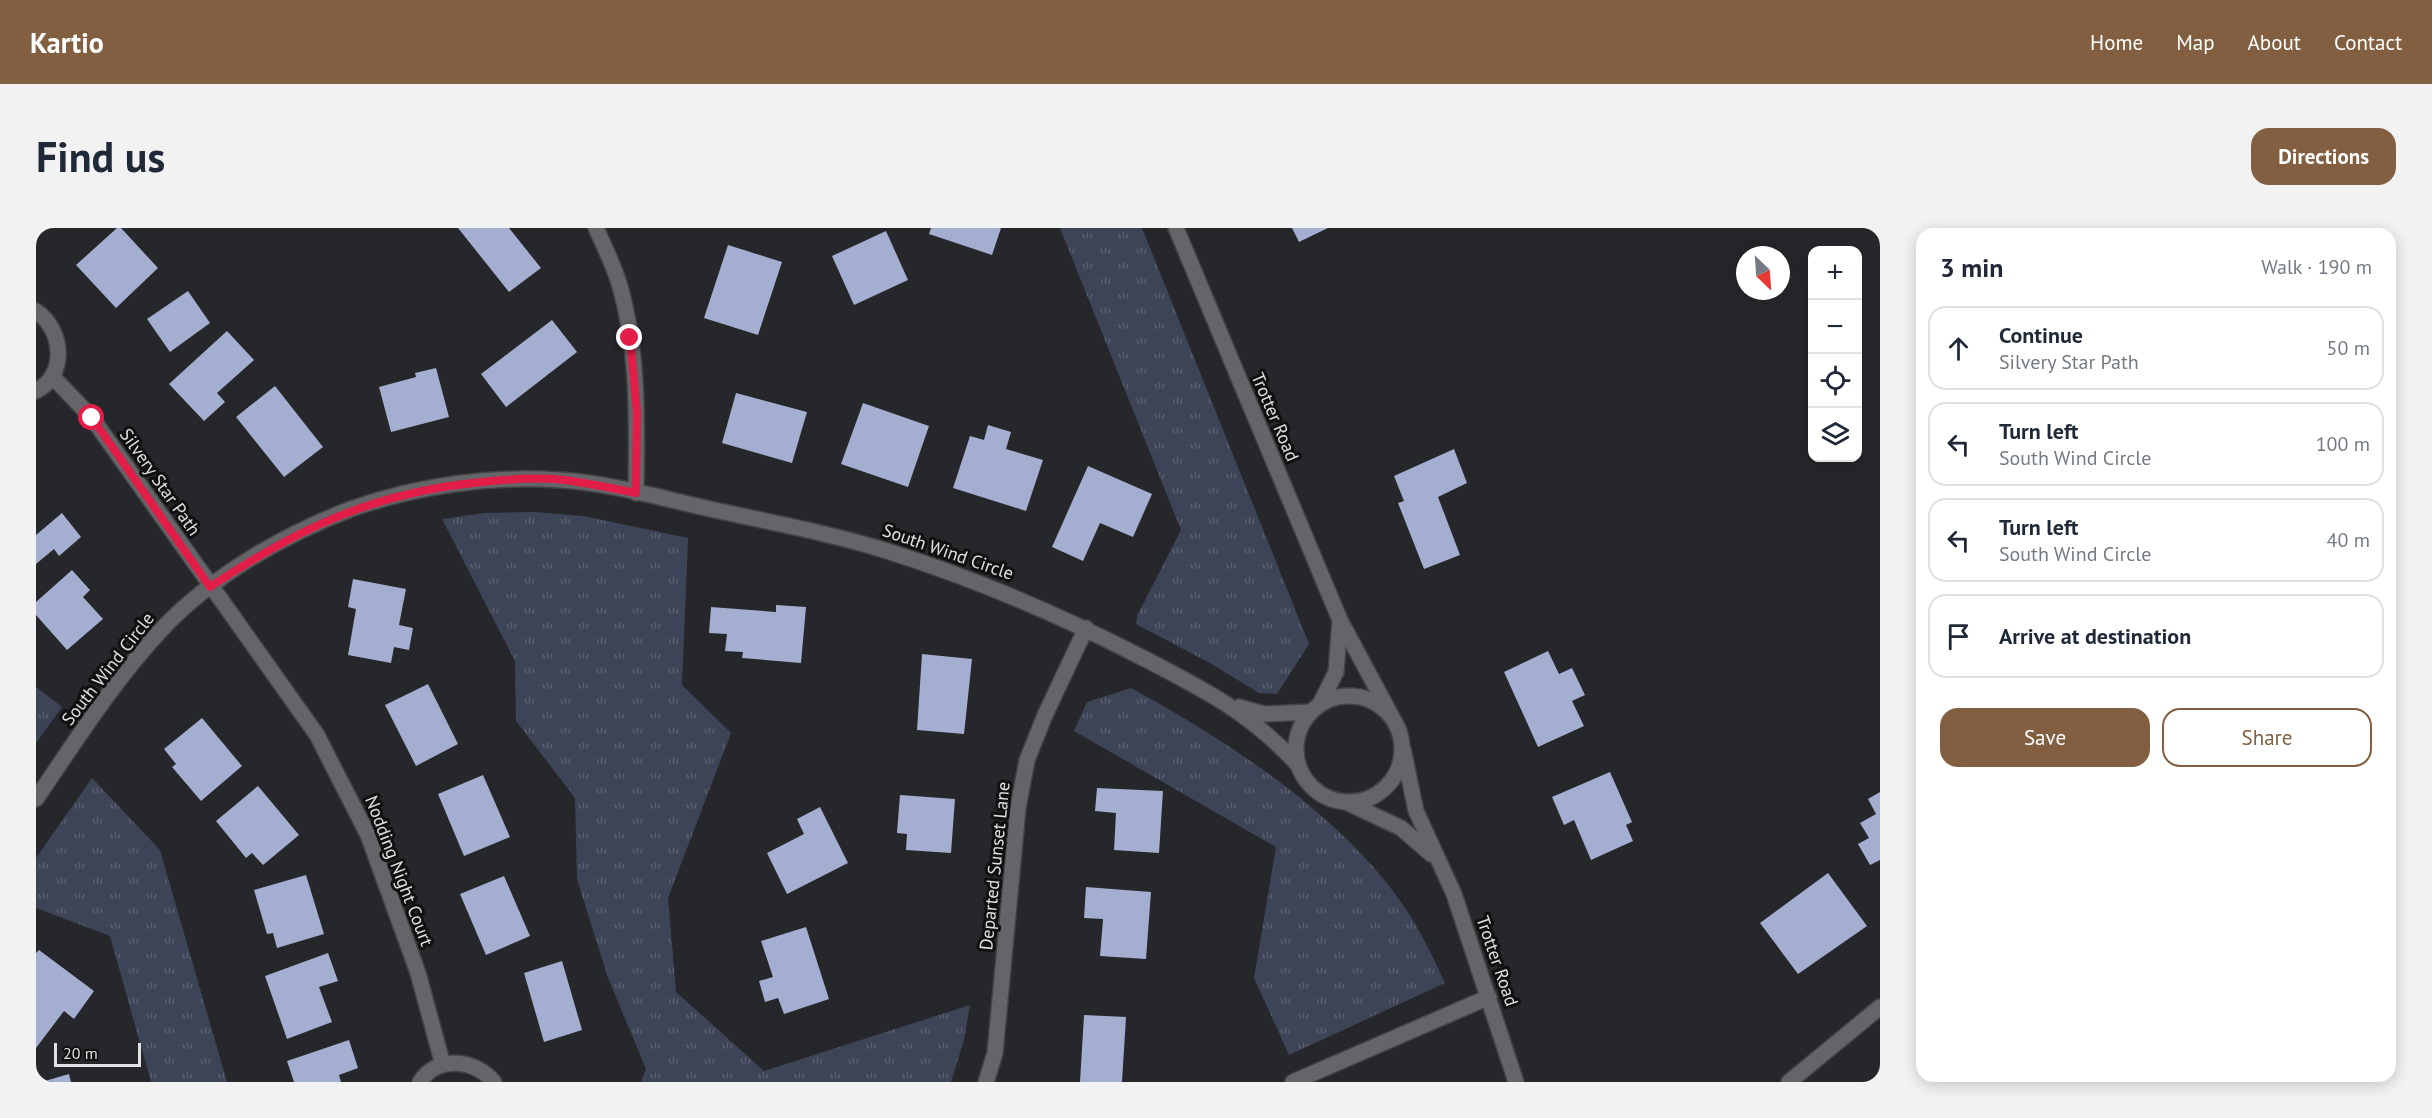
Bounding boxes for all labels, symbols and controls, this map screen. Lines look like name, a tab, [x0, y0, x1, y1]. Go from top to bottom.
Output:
text: Kartio	[30, 24, 104, 61]
text: Home	[2090, 29, 2143, 56]
text: Map	[2176, 29, 2215, 56]
text: About	[2248, 29, 2301, 56]
text: Contact	[2334, 29, 2402, 56]
button: Directions	[2251, 128, 2396, 185]
text: Find us	[36, 129, 165, 184]
north arrow	[1736, 246, 1790, 300]
map controls	[1808, 246, 1862, 462]
button: +	[1808, 246, 1862, 300]
text: 3 min	[1940, 251, 2003, 284]
text: Walk · 190 m	[2261, 254, 2372, 280]
button: −	[1808, 300, 1862, 354]
text: Continue	[1999, 321, 2083, 349]
route end	[616, 324, 642, 350]
icon: ahead	[1942, 332, 1975, 365]
text: 50 m	[2327, 335, 2370, 361]
text: Silvery Star Path	[1999, 349, 2139, 375]
button: locate	[1808, 354, 1862, 408]
street label: Trotter Road	[1246, 369, 1304, 465]
route start	[78, 404, 104, 430]
button: layers	[1808, 408, 1862, 462]
text: Turn left	[1999, 417, 2079, 445]
street label: Silvery Star Path	[115, 424, 206, 540]
icon: left	[1942, 428, 1975, 461]
text: 100 m	[2316, 431, 2370, 457]
text: South Wind Circle	[1999, 445, 2151, 471]
text: Turn left	[1999, 513, 2079, 541]
street label: South Wind Circle	[880, 518, 1017, 585]
icon: left	[1942, 524, 1975, 557]
text: 40 m	[2327, 527, 2370, 553]
text: South Wind Circle	[1999, 541, 2151, 567]
street label: South Wind Circle	[56, 608, 159, 730]
icon: arrive	[1942, 620, 1975, 653]
text: Arrive at destination	[1999, 622, 2191, 650]
button: Save	[1940, 708, 2150, 767]
button: Share	[2162, 708, 2372, 767]
street label: Departed Sunset Lane	[974, 781, 1015, 951]
street label: Nodding Night Court	[360, 792, 439, 949]
street label: Trotter Road	[1471, 913, 1524, 1009]
scale bar	[54, 1040, 141, 1068]
text: 20 m	[63, 1043, 98, 1063]

